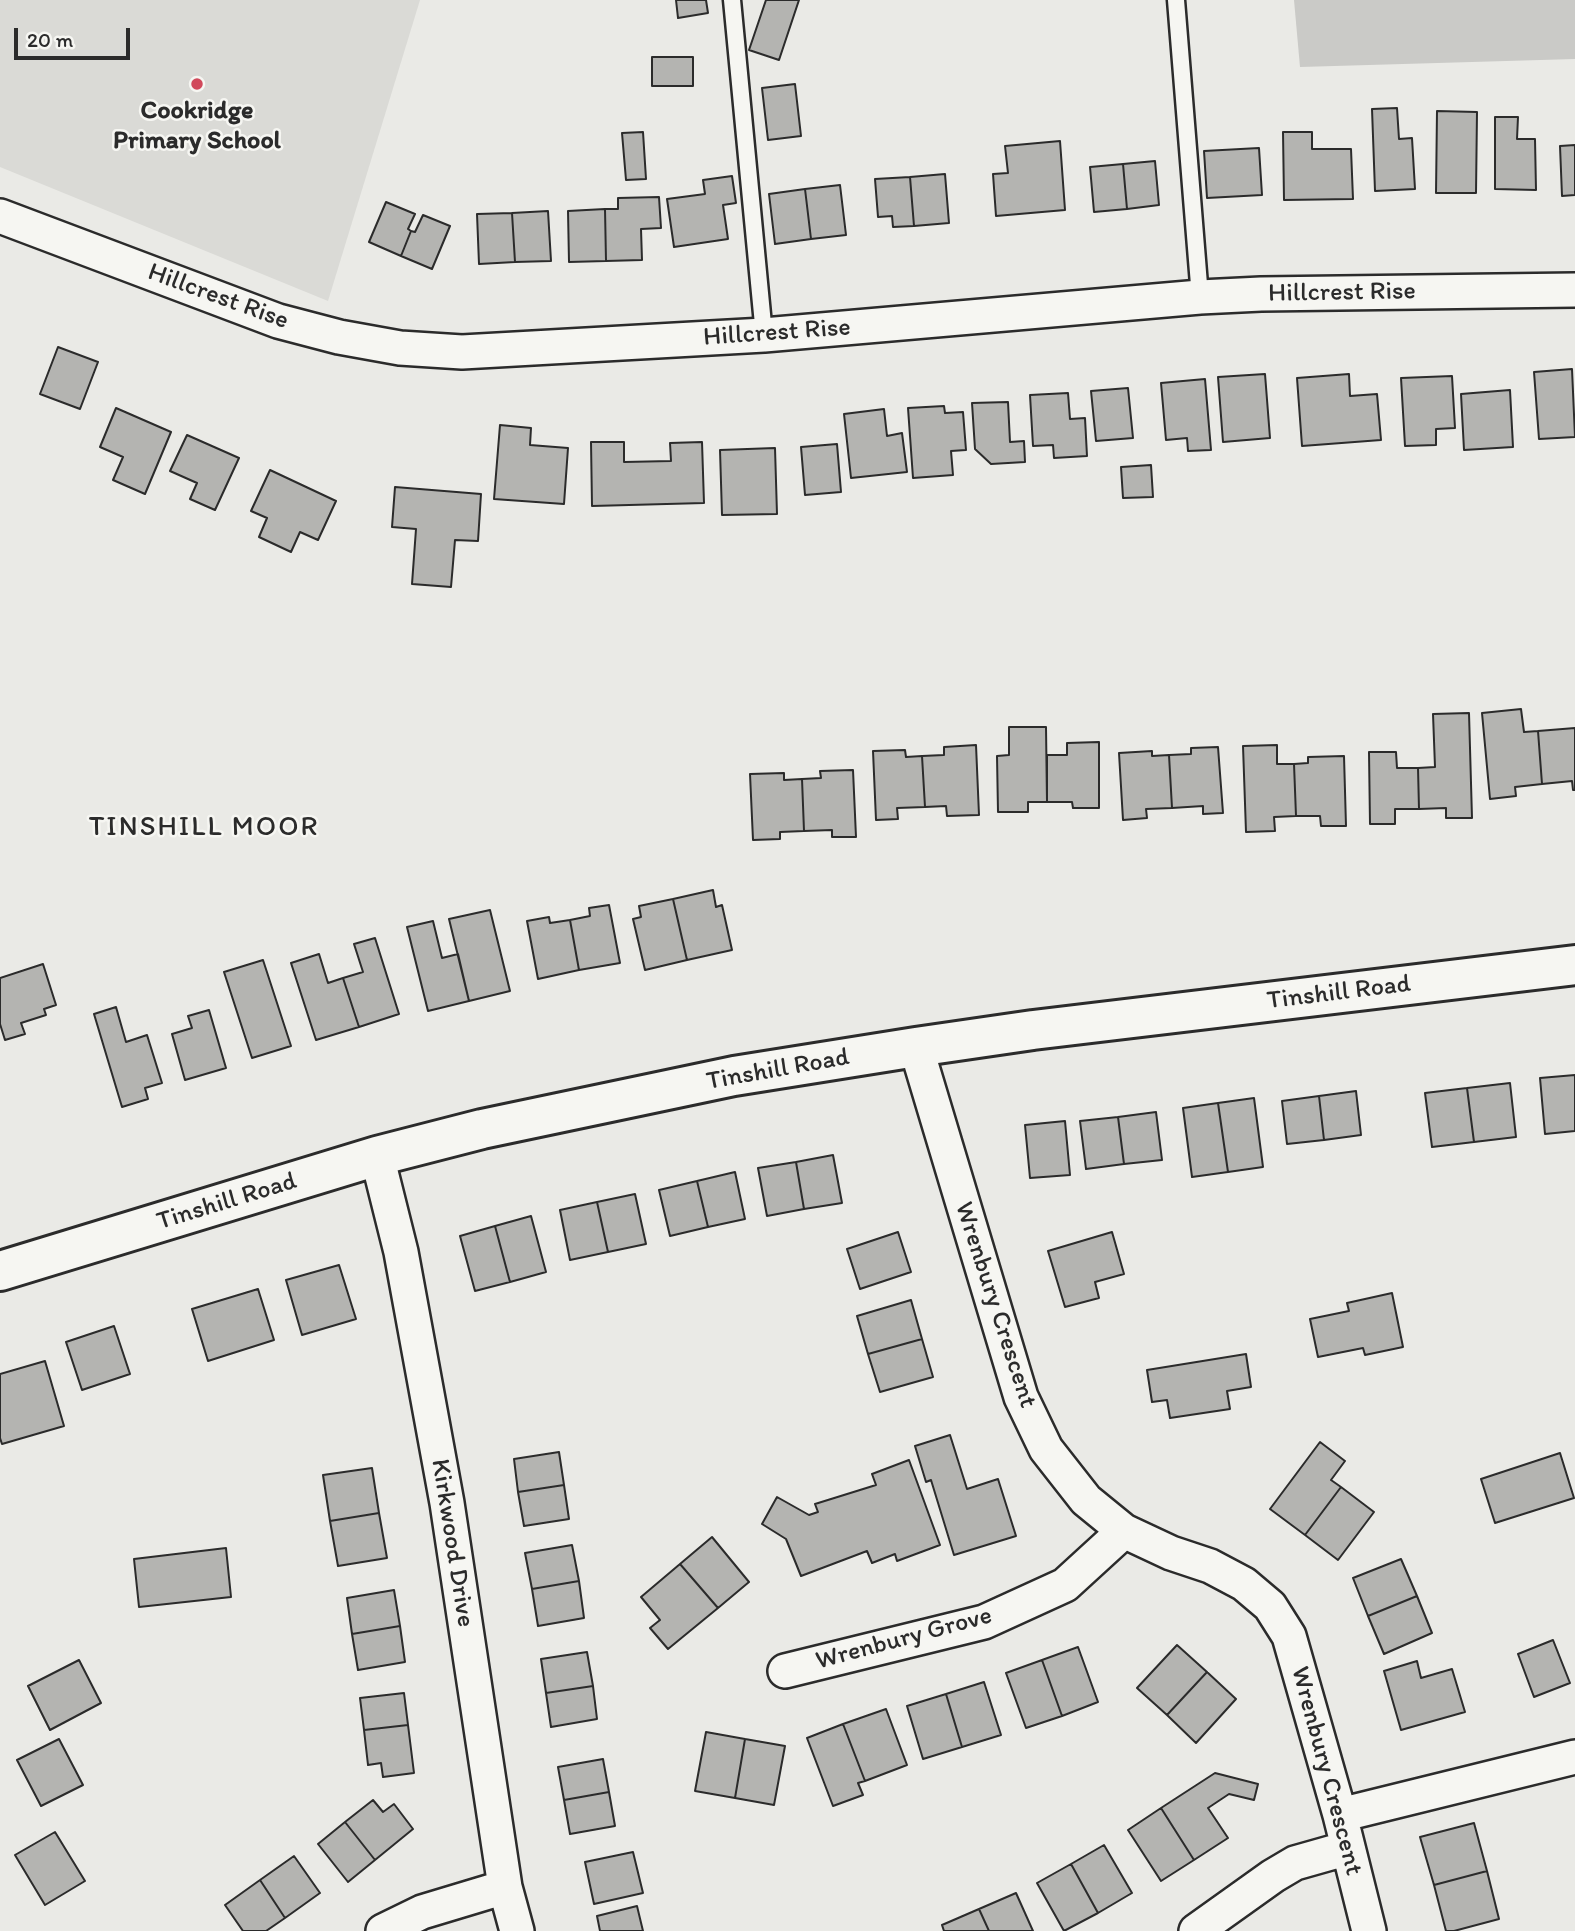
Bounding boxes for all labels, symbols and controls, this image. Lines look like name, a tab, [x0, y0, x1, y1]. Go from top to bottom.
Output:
scale bar	[18, 14, 133, 58]
text: 20 m	[27, 27, 73, 52]
marker: Cookridge Primary School	[189, 76, 205, 92]
place label: Cookridge Primary School	[113, 95, 281, 156]
street label: Hillcrest Rise	[143, 257, 293, 337]
street label: Hillcrest Rise	[1268, 276, 1416, 310]
street label: Hillcrest Rise	[702, 312, 852, 354]
district label: TINSHILL MOOR	[92, 811, 316, 845]
street label: Tinshill Road	[1265, 969, 1413, 1017]
street label: Tinshill Road	[704, 1042, 852, 1098]
street label: Tinshill Road	[153, 1166, 301, 1238]
street label: Wrenbury Crescent	[947, 1198, 1043, 1412]
street label: Kirkwood Drive	[423, 1457, 481, 1629]
street label: Wrenbury Grove	[813, 1601, 995, 1677]
street label: Wrenbury Crescent	[1283, 1663, 1369, 1879]

